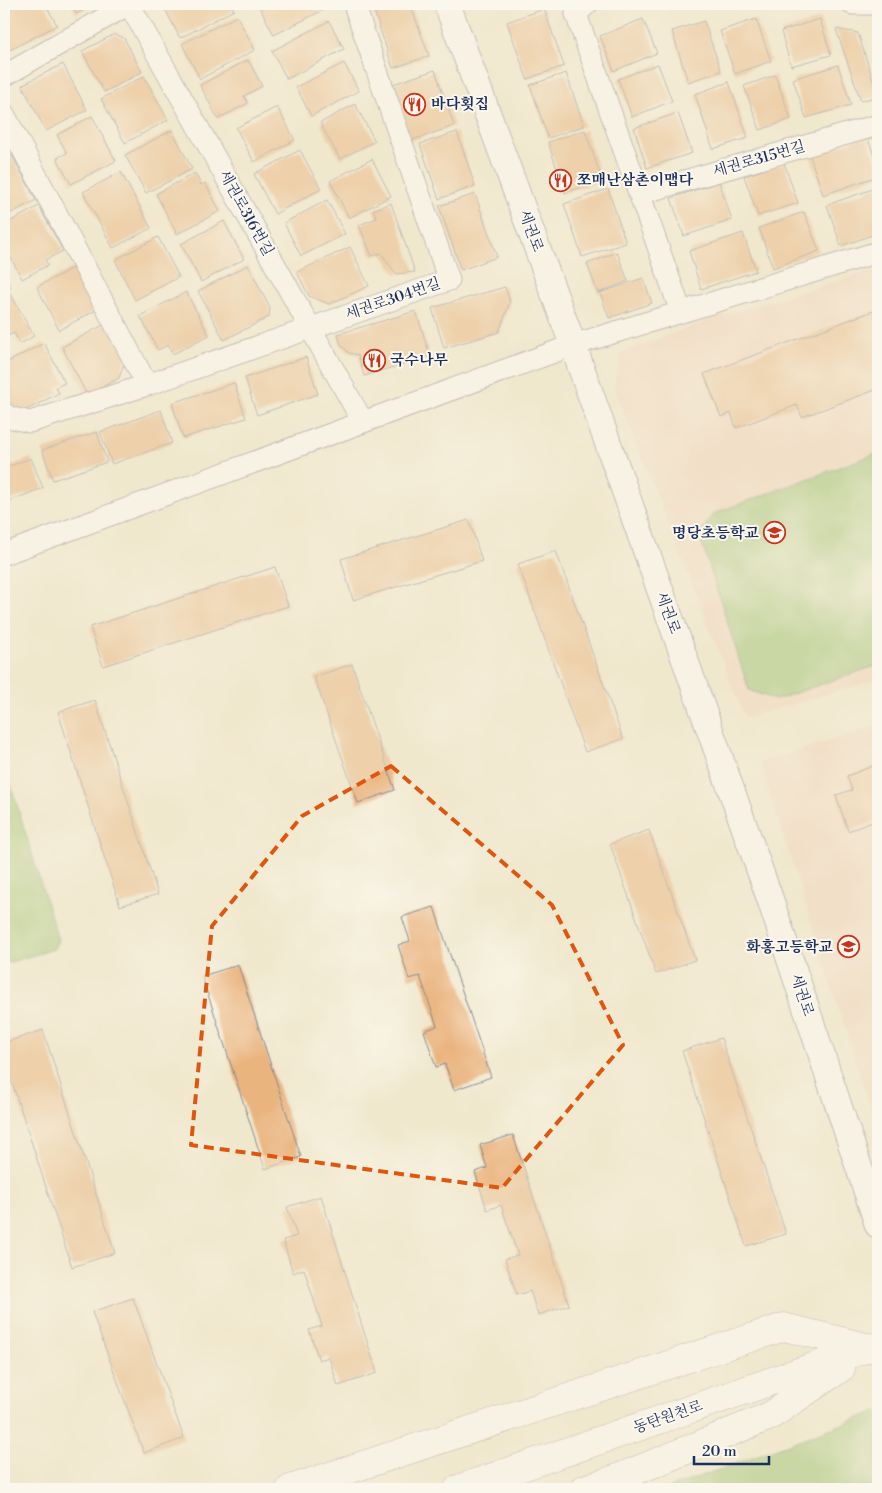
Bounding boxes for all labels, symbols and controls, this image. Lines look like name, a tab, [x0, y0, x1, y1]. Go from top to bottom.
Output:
restaurant icon: 바다횟집	[403, 92, 427, 116]
place label: 바다횟집	[431, 95, 489, 114]
street label: 세권로315번길	[711, 137, 807, 181]
street label: 세권로316번길	[215, 167, 277, 259]
restaurant icon: 쪼매난삼촌이맵다	[549, 168, 573, 192]
place label: 쪼매난삼촌이맵다	[577, 171, 693, 190]
street label: 세권로	[515, 207, 548, 255]
street label: 세권로304번길	[343, 274, 443, 324]
restaurant icon: 국수나무	[362, 348, 386, 372]
place label: 국수나무	[390, 351, 448, 370]
school or university icon: 명당초등학교	[763, 521, 787, 545]
place label: 명당초등학교	[672, 524, 759, 543]
street label: 세권로	[652, 589, 685, 637]
school or university icon: 화홍고등학교	[837, 935, 861, 959]
place label: 화홍고등학교	[746, 938, 833, 957]
street label: 세권로	[786, 971, 818, 1019]
street label: 동탄원천로	[631, 1396, 706, 1438]
scale bar	[694, 1433, 770, 1465]
text: 20 m	[702, 1442, 737, 1461]

